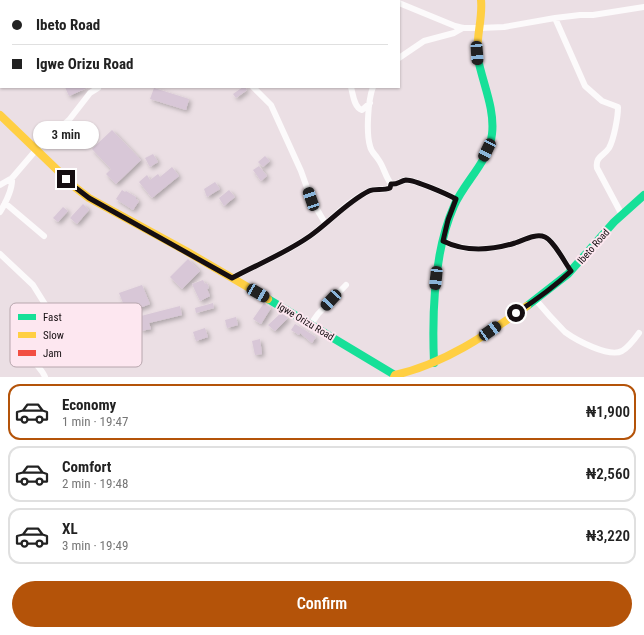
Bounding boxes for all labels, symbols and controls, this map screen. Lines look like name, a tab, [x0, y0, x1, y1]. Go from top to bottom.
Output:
text: Ibeto Road	[36, 16, 100, 34]
car	[470, 41, 484, 65]
text: Igwe Orizu Road	[36, 55, 133, 73]
callout: 3 min	[33, 121, 99, 149]
text: 3 min	[52, 127, 80, 142]
car	[476, 137, 498, 163]
route end	[57, 170, 75, 188]
car	[301, 186, 321, 212]
street label: Ibeto Road	[575, 227, 611, 266]
car	[429, 265, 443, 291]
car	[245, 282, 271, 304]
car	[318, 287, 344, 313]
street label: Igwe Orizu Road	[276, 300, 336, 343]
legend	[10, 303, 142, 367]
route start	[507, 304, 525, 322]
text: Fast	[43, 311, 62, 324]
car	[477, 319, 503, 343]
text: Slow	[43, 329, 64, 342]
text: Jam	[43, 347, 62, 360]
icon: car	[14, 394, 50, 430]
text: Economy	[62, 396, 116, 414]
text: ₦1,900	[586, 403, 630, 421]
text: 1 min · 19:47	[62, 414, 128, 429]
icon: car	[14, 456, 50, 492]
text: Comfort	[62, 458, 111, 476]
text: ₦2,560	[586, 465, 630, 483]
text: 2 min · 19:48	[62, 476, 128, 491]
icon: car	[14, 518, 50, 554]
text: XL	[62, 520, 78, 538]
text: ₦3,220	[586, 527, 630, 545]
text: 3 min · 19:49	[62, 538, 128, 553]
button: Confirm	[12, 581, 632, 627]

